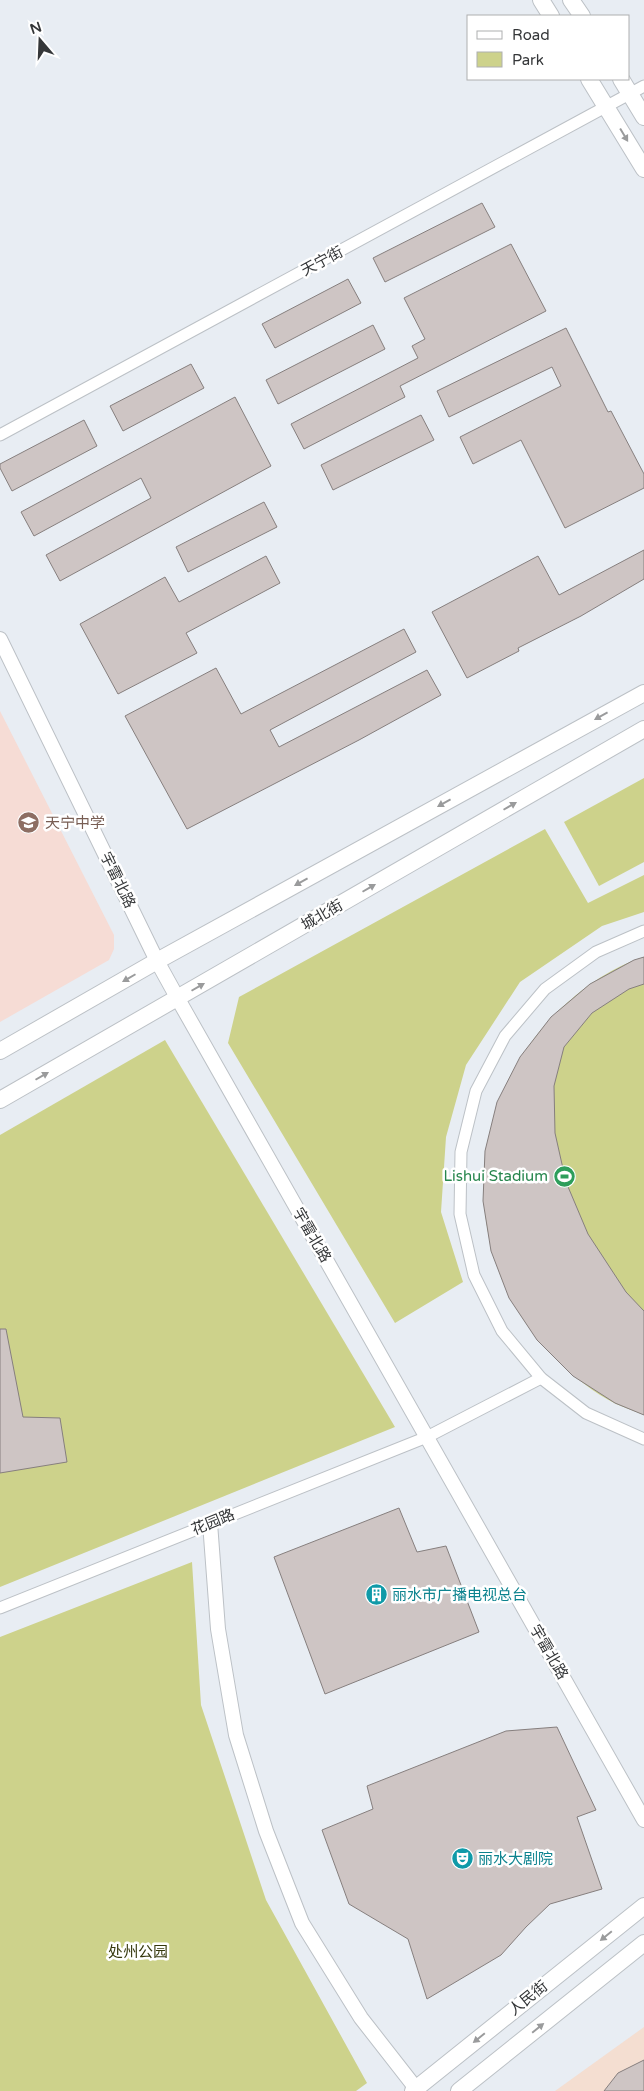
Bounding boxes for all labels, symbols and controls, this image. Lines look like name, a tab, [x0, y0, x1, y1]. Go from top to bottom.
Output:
north arrow	[15, 15, 65, 65]
legend	[467, 15, 629, 80]
text: N	[28, 18, 44, 38]
text: Road	[512, 26, 550, 44]
text: Park	[512, 51, 544, 69]
one-way arrow	[619, 129, 628, 142]
street label: 天宁街	[298, 242, 346, 280]
one-way arrow	[595, 712, 608, 721]
one-way arrow	[437, 799, 450, 808]
one-way arrow	[504, 802, 517, 811]
school or university icon: 天宁中学	[17, 811, 41, 835]
place label: 天宁中学	[45, 814, 105, 832]
street label: 宇雷北路	[97, 849, 139, 911]
one-way arrow	[294, 878, 309, 886]
one-way arrow	[363, 883, 376, 892]
street label: 城北街	[298, 896, 346, 934]
one-way arrow	[122, 973, 135, 982]
one-way arrow	[192, 982, 205, 991]
one-way arrow	[35, 1072, 50, 1080]
sports icon: Lishui Stadium	[552, 1164, 576, 1188]
place label: Lishui Stadium	[443, 1167, 548, 1185]
street label: 宇雷北路	[289, 1205, 335, 1265]
street label: 花园路	[189, 1505, 237, 1539]
building icon: 丽水市广播电视总台	[364, 1583, 388, 1607]
place label: 丽水市广播电视总台	[392, 1586, 527, 1604]
street label: 宇雷北路	[526, 1622, 572, 1682]
theatre icon: 丽水大剧院	[450, 1847, 474, 1871]
place label: 丽水大剧院	[478, 1850, 553, 1868]
one-way arrow	[600, 1931, 613, 1942]
park label: 处州公园	[108, 1943, 168, 1961]
street label: 人民街	[505, 1977, 551, 2019]
one-way arrow	[531, 2022, 544, 2033]
one-way arrow	[473, 2032, 486, 2043]

